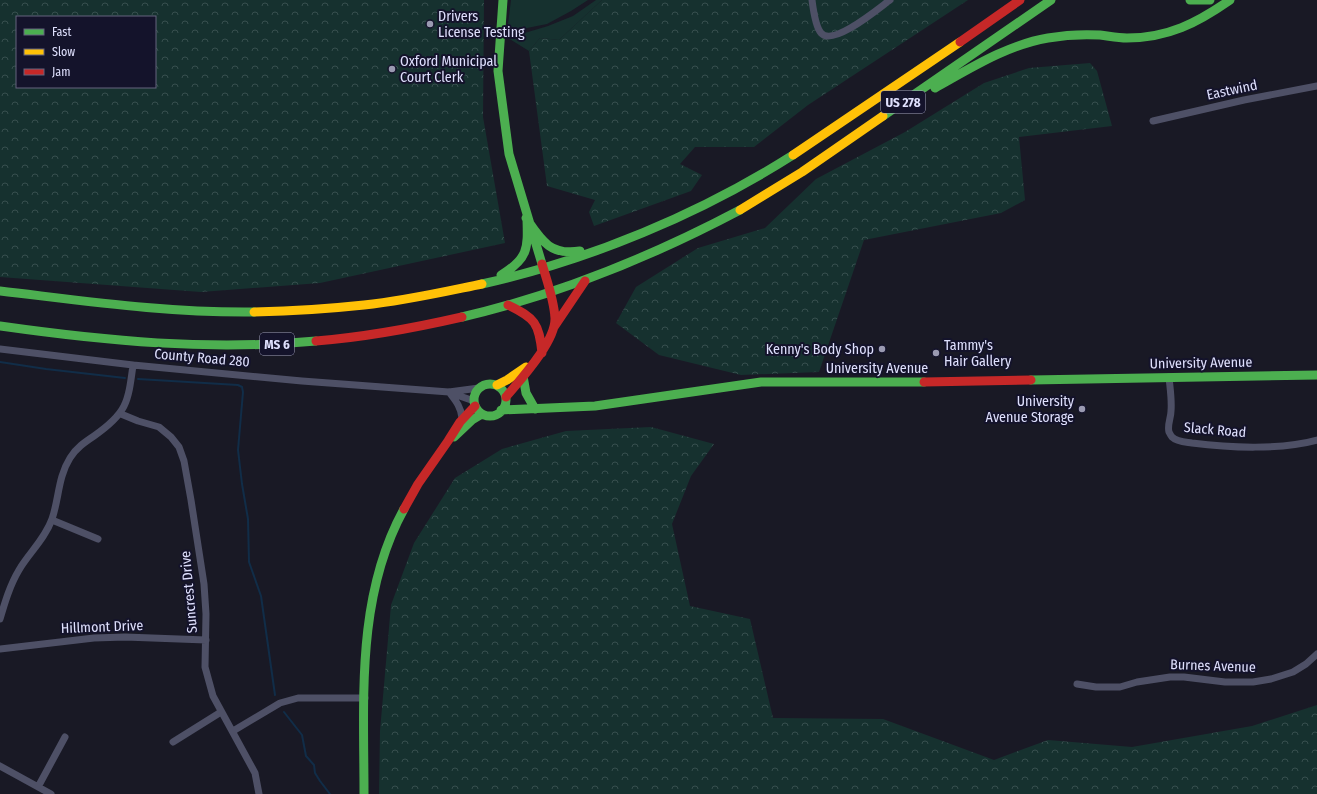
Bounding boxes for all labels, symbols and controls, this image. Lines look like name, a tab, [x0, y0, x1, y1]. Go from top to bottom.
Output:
place label: Drivers License Testing	[438, 8, 525, 41]
legend	[16, 16, 156, 88]
marker: Drivers License Testing	[425, 19, 435, 29]
text: Fast	[52, 25, 71, 39]
text: Slow	[52, 45, 75, 59]
place label: Oxford Municipal Court Clerk	[400, 53, 497, 86]
marker: Oxford Municipal Court Clerk	[387, 64, 397, 74]
text: Jam	[52, 65, 70, 79]
street label: Eastwind	[1205, 76, 1259, 104]
road number: US 278	[881, 91, 925, 113]
road number: MS 6	[260, 333, 294, 355]
place label: Tammy's Hair Gallery	[944, 337, 1012, 370]
place label: Kenny's Body Shop	[766, 341, 874, 358]
marker: Kenny's Body Shop	[877, 344, 887, 354]
street label: County Road 280	[154, 345, 250, 371]
marker: Tammy's Hair Gallery	[931, 348, 941, 358]
street label: University Avenue	[1150, 354, 1252, 372]
street label: University Avenue	[826, 360, 928, 377]
place label: University Avenue Storage	[986, 393, 1075, 426]
marker: University Avenue Storage	[1077, 404, 1087, 414]
street label: Slack Road	[1183, 419, 1247, 441]
street label: Suncrest Drive	[177, 550, 201, 634]
street label: Hillmont Drive	[61, 617, 144, 637]
street label: Burnes Avenue	[1170, 656, 1256, 676]

